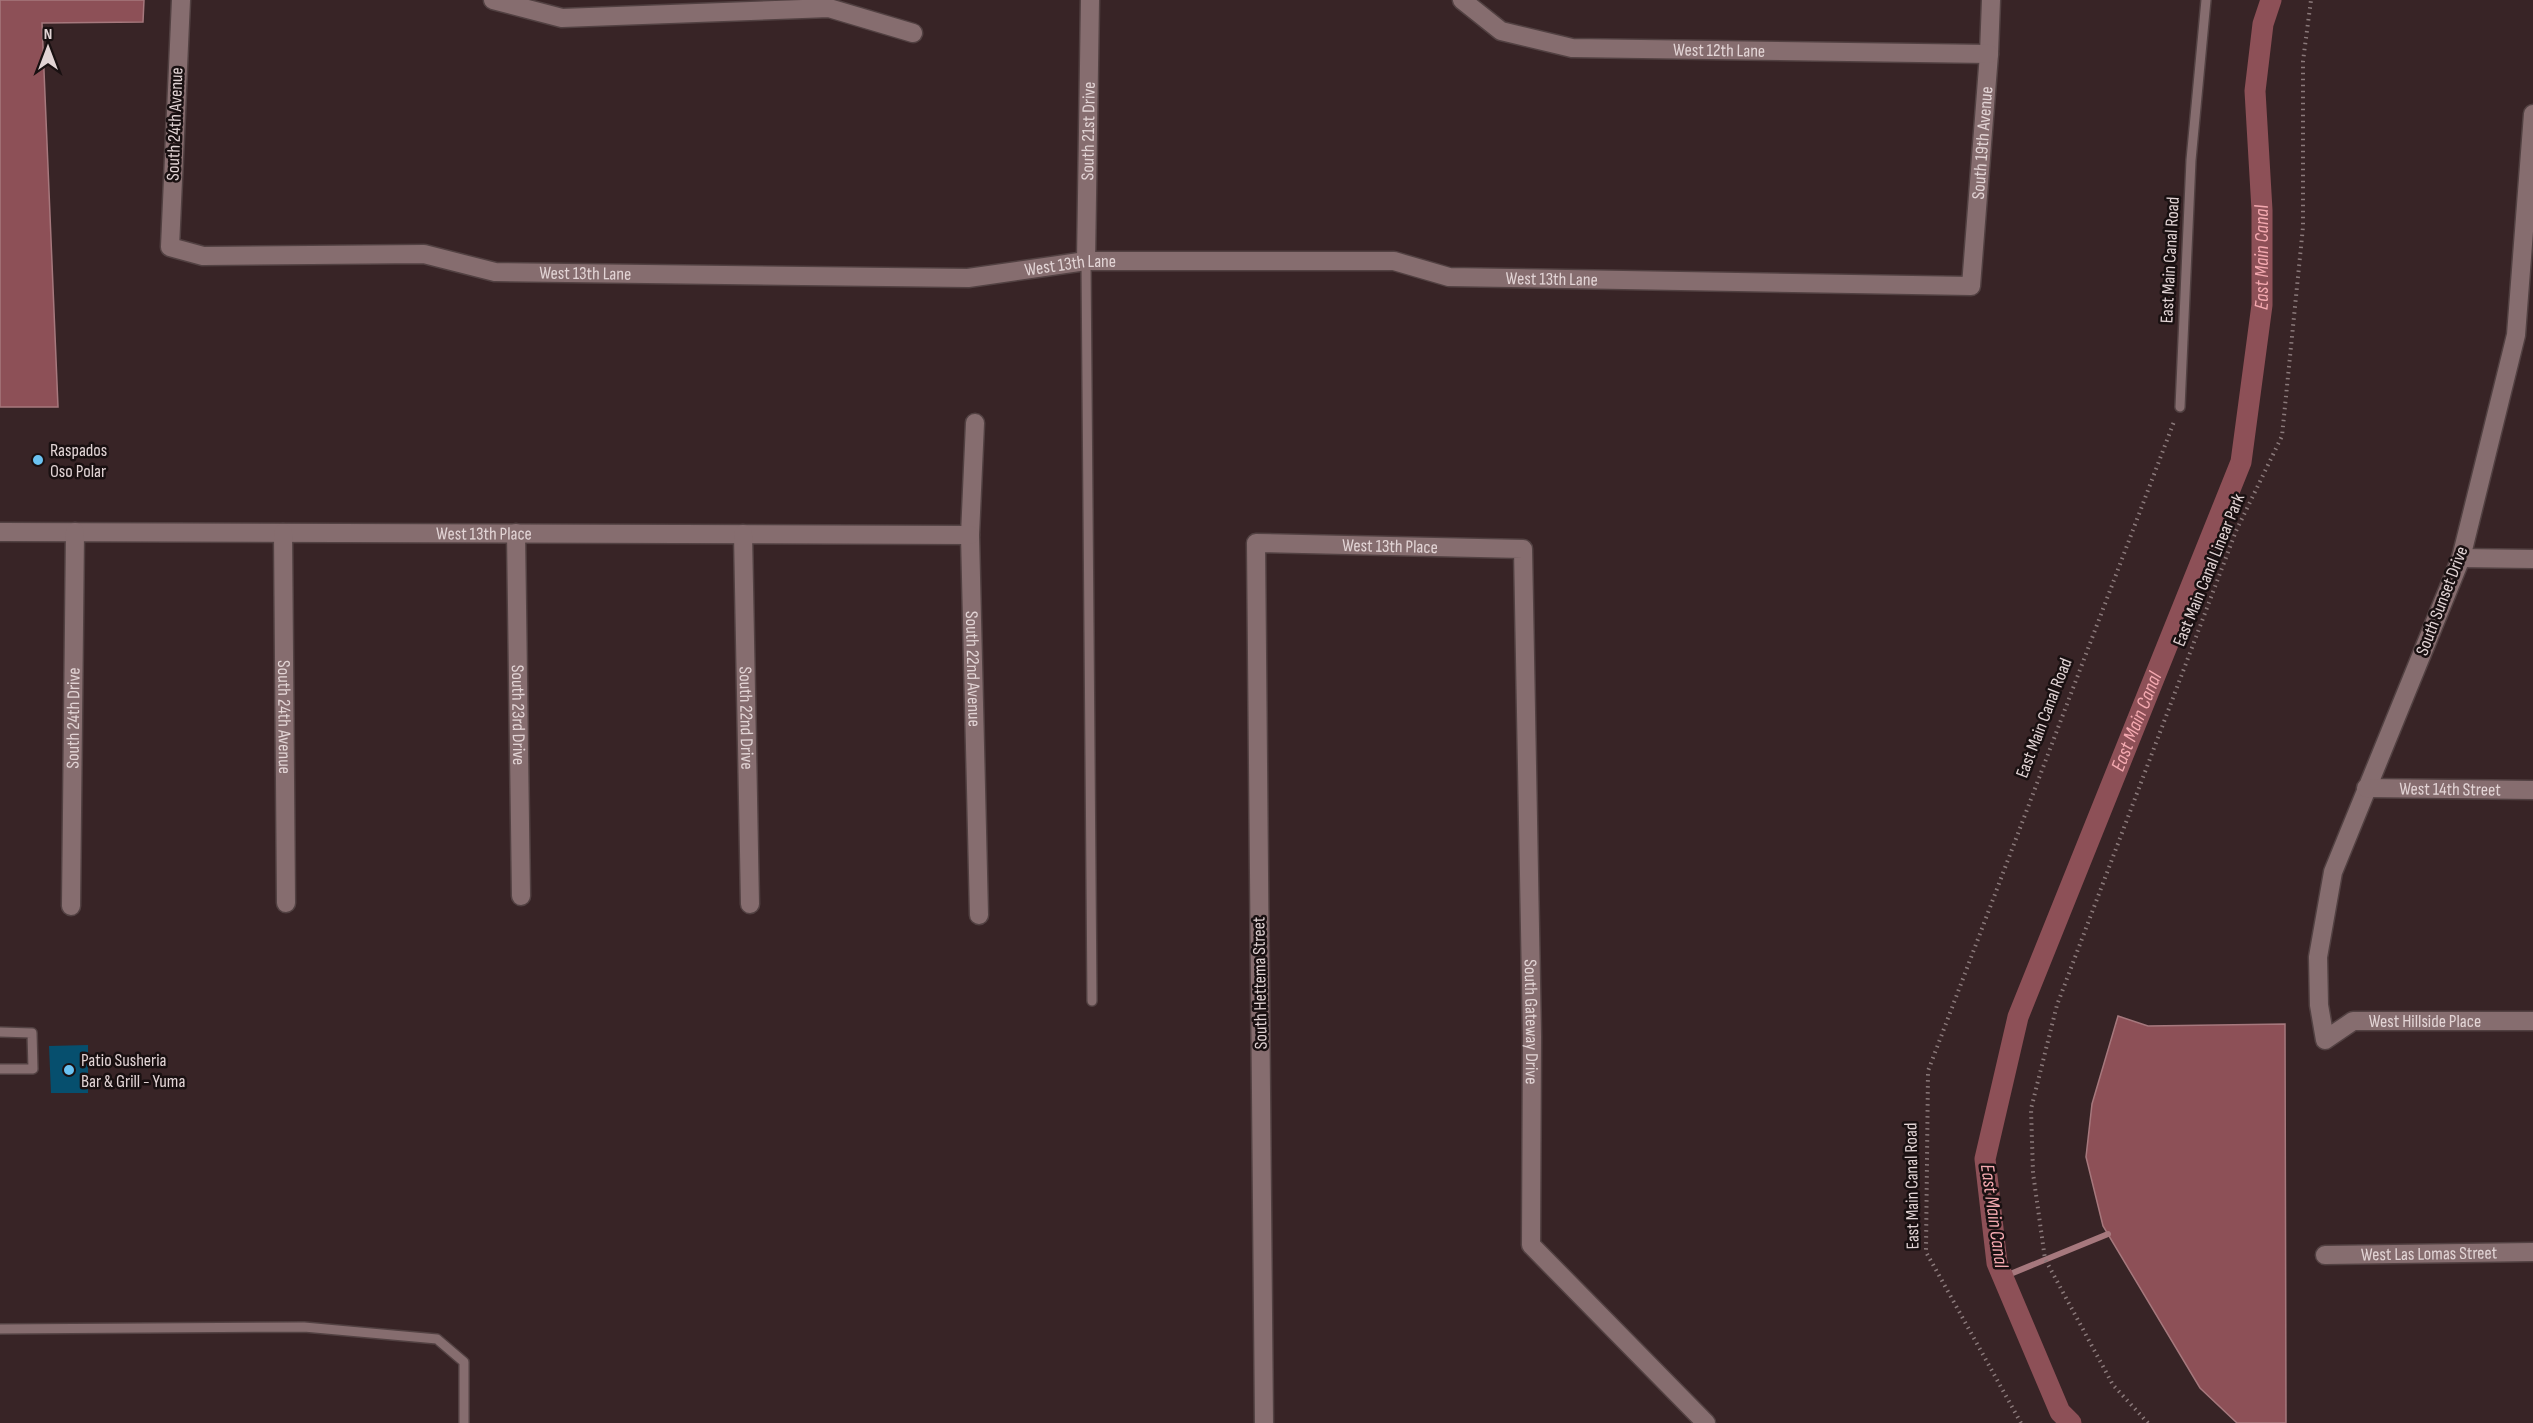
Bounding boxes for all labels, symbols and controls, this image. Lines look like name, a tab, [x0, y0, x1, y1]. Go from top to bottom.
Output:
north arrow	[18, 18, 78, 78]
text: N	[44, 25, 52, 44]
street label: West 12th Lane	[1673, 39, 1765, 61]
street label: South 24th Avenue	[163, 67, 187, 181]
street label: South 21st Drive	[1077, 81, 1099, 181]
street label: South 19th Avenue	[1967, 85, 1997, 200]
street label: East Main Canal Road	[2156, 196, 2184, 324]
water label: East Main Canal	[2249, 203, 2274, 311]
street label: West 13th Lane	[1023, 251, 1116, 280]
street label: West 13th Lane	[539, 262, 631, 284]
street label: West 13th Lane	[1506, 267, 1598, 290]
place label: Raspados Oso Polar	[50, 440, 107, 482]
marker: Raspados Oso Polar	[31, 453, 45, 467]
street label: East Main Canal Linear Park	[2169, 490, 2249, 649]
street label: West 13th Place	[436, 523, 532, 544]
street label: West 13th Place	[1342, 534, 1438, 558]
street label: South Sunset Drive	[2412, 544, 2472, 658]
street label: South 22nd Avenue	[961, 611, 985, 727]
street label: East Main Canal Road	[2012, 655, 2076, 781]
street label: South 24th Avenue	[274, 660, 295, 774]
street label: South 23rd Drive	[507, 665, 530, 765]
street label: South 22nd Drive	[735, 666, 758, 770]
street label: South 24th Drive	[62, 667, 84, 769]
water label: East Main Canal	[2106, 667, 2168, 775]
street label: West 14th Street	[2399, 778, 2501, 800]
street label: South Hettema Street	[1248, 916, 1272, 1049]
street label: South Gateway Drive	[1520, 959, 1543, 1084]
street label: West Hillside Place	[2369, 1011, 2481, 1032]
place label: Patio Susheria Bar & Grill - Yuma	[81, 1050, 185, 1092]
marker: Patio Susheria Bar & Grill - Yuma	[62, 1063, 76, 1077]
street label: East Main Canal Road	[1900, 1123, 1924, 1249]
water label: East Main Canal	[1975, 1162, 2013, 1271]
street label: West Las Lomas Street	[2361, 1242, 2498, 1265]

